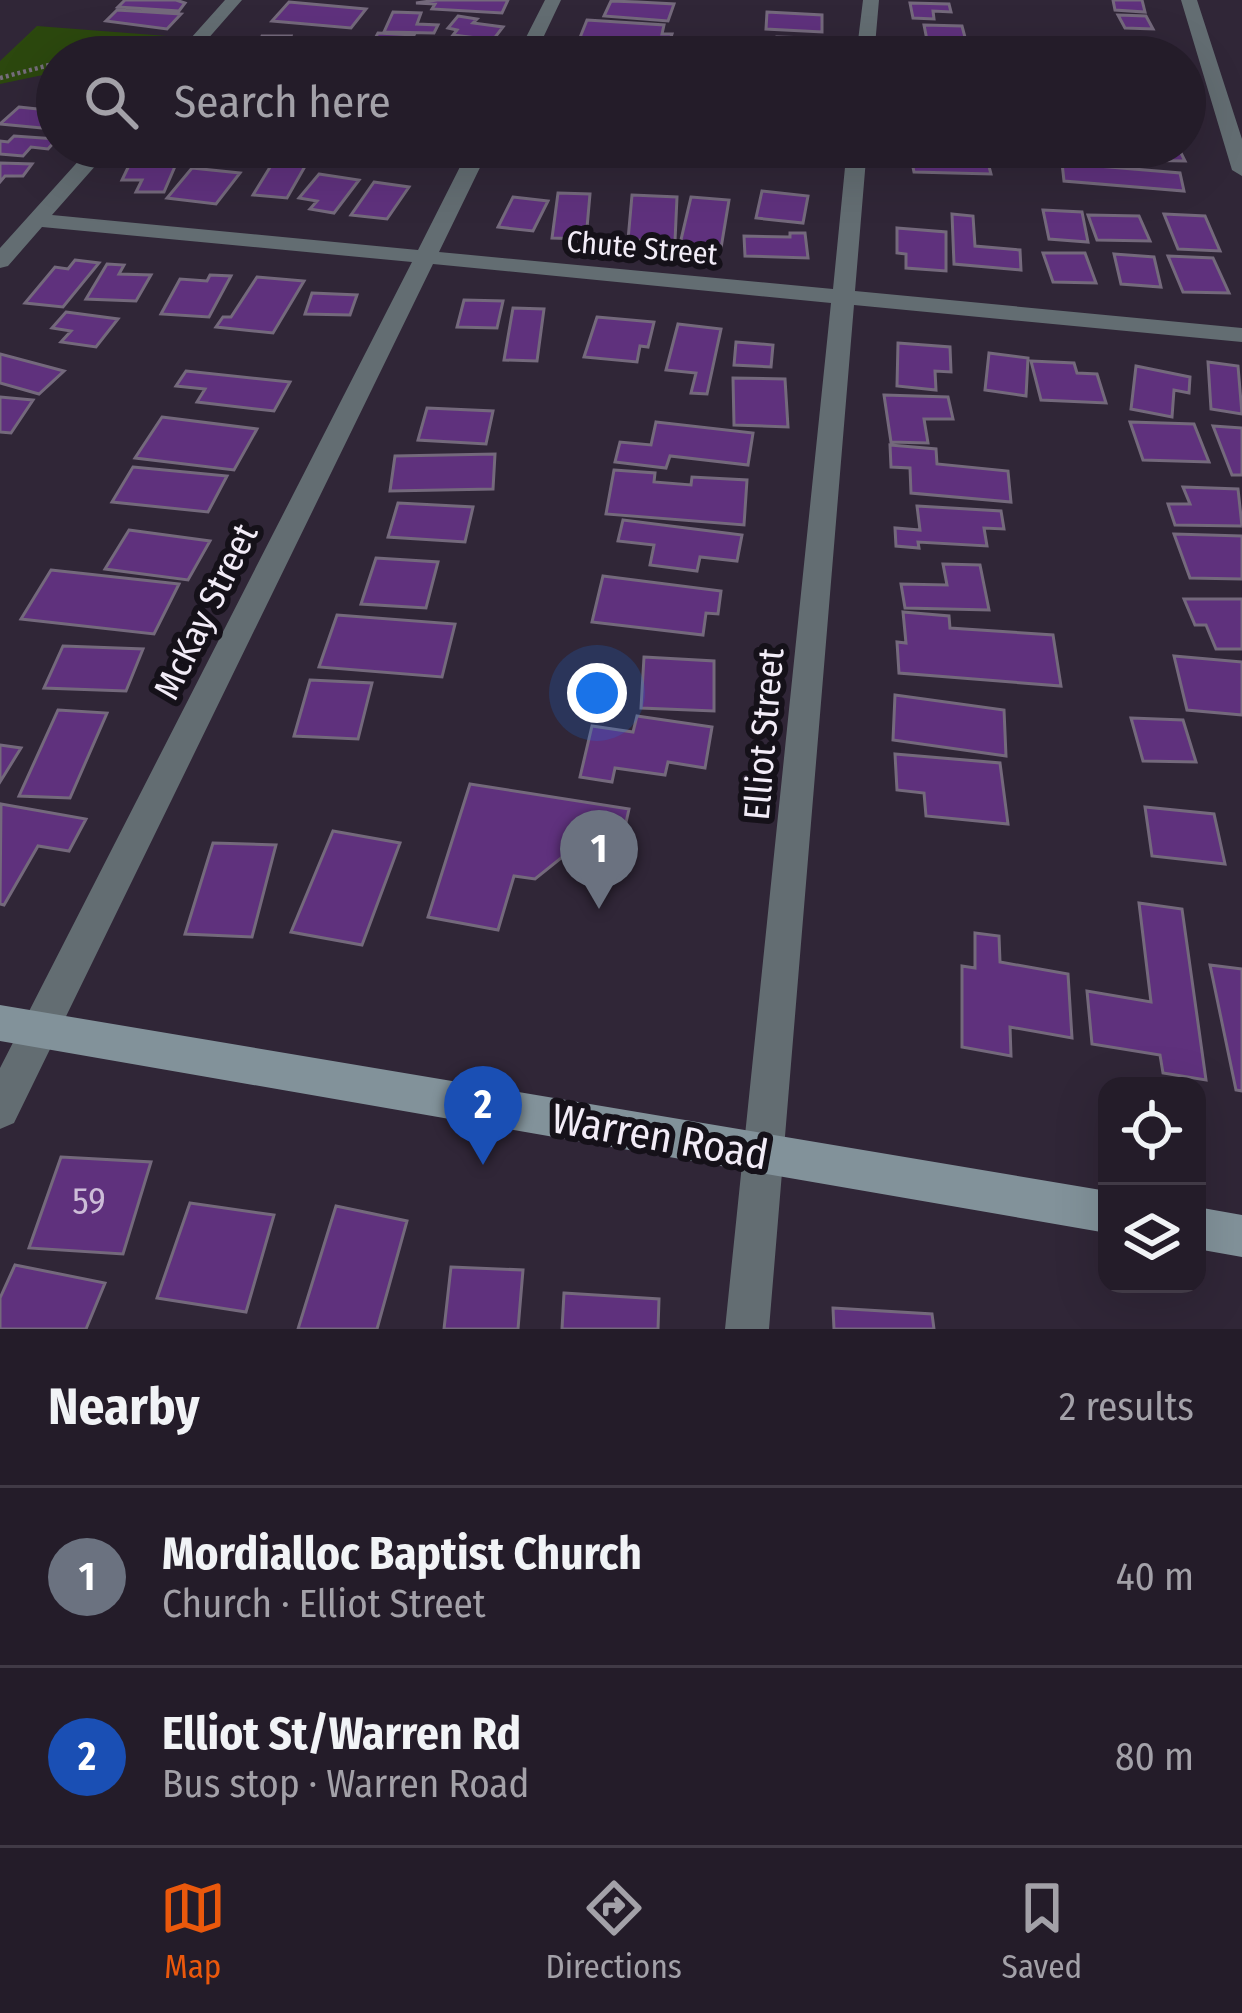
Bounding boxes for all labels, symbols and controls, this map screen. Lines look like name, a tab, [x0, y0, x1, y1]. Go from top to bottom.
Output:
search box	[36, 36, 1206, 168]
icon: search	[78, 69, 144, 135]
text: Search here	[174, 75, 391, 129]
street label: Chute Street	[565, 223, 719, 273]
street label: McKay Street	[144, 516, 267, 706]
street label: Elliot Street	[735, 646, 793, 822]
your location	[567, 663, 627, 723]
pin: 1	[560, 810, 638, 909]
pin: 2	[444, 1066, 522, 1165]
map controls	[1098, 1077, 1206, 1293]
button: locate	[1098, 1077, 1206, 1185]
street label: Warren Road	[548, 1093, 772, 1181]
house number: 59	[72, 1180, 106, 1224]
button: layers	[1098, 1185, 1206, 1293]
text: Nearby	[48, 1376, 200, 1438]
text: 2 results	[1059, 1384, 1194, 1430]
text: Mordialloc Baptist Church	[162, 1527, 642, 1581]
text: 1	[79, 1554, 95, 1600]
text: 40 m	[1116, 1554, 1194, 1600]
text: Church · Elliot Street	[162, 1581, 486, 1627]
text: Elliot St/Warren Rd	[162, 1707, 521, 1761]
text: 2	[78, 1734, 96, 1780]
text: 80 m	[1115, 1734, 1194, 1780]
text: Bus stop · Warren Road	[162, 1761, 529, 1807]
tab: Map	[160, 1875, 226, 1987]
tab: Directions	[545, 1875, 682, 1987]
tab: Saved	[1002, 1875, 1082, 1987]

